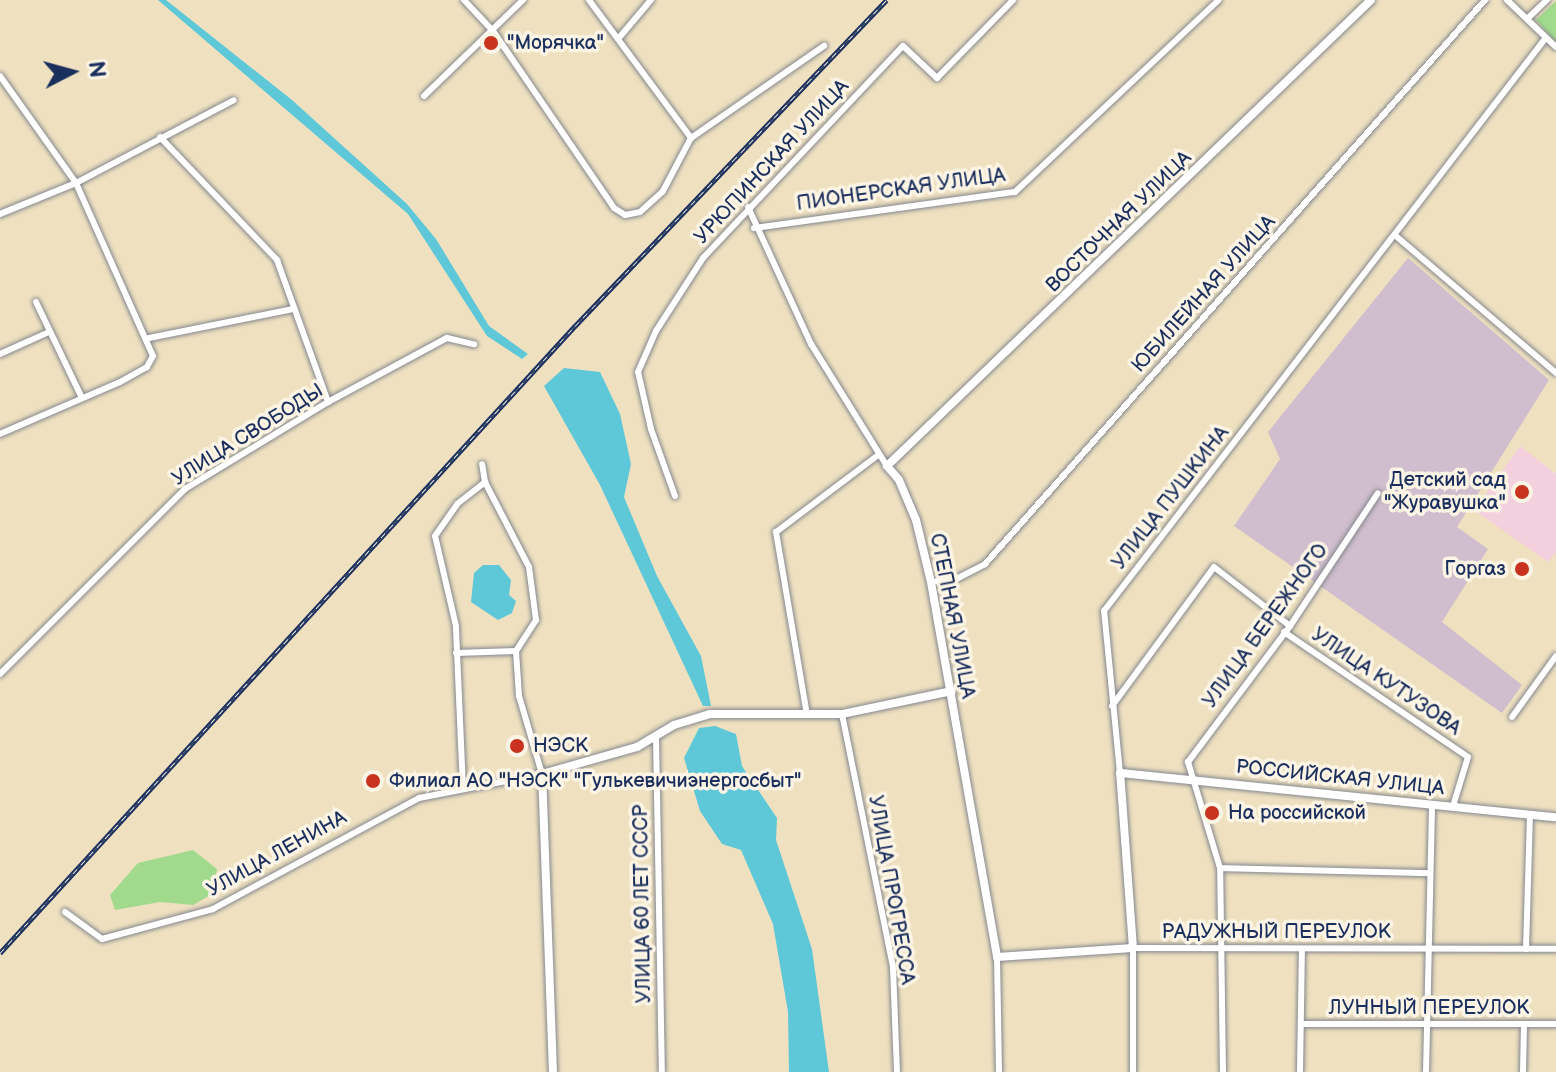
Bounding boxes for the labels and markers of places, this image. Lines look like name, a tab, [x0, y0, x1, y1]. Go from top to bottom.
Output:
place label: "Морячка"	[507, 31, 604, 55]
marker: "Морячка"	[482, 34, 500, 52]
place label: Детский сад "Журавушка"	[1384, 468, 1506, 515]
marker: Детский сад "Журавушка"	[1513, 483, 1531, 501]
place label: Горгаз	[1444, 557, 1506, 581]
marker: Горгаз	[1513, 560, 1531, 578]
place label: НЭСК	[533, 734, 588, 758]
marker: НЭСК	[508, 737, 526, 755]
place label: Филиал АО "НЭСК" "Гулькевичиэнергосбыт"	[389, 769, 801, 793]
marker: Филиал АО "НЭСК" "Гулькевичиэнергосбыт"	[364, 772, 382, 790]
place label: На российской	[1228, 801, 1366, 825]
marker: На российской	[1203, 804, 1221, 822]

